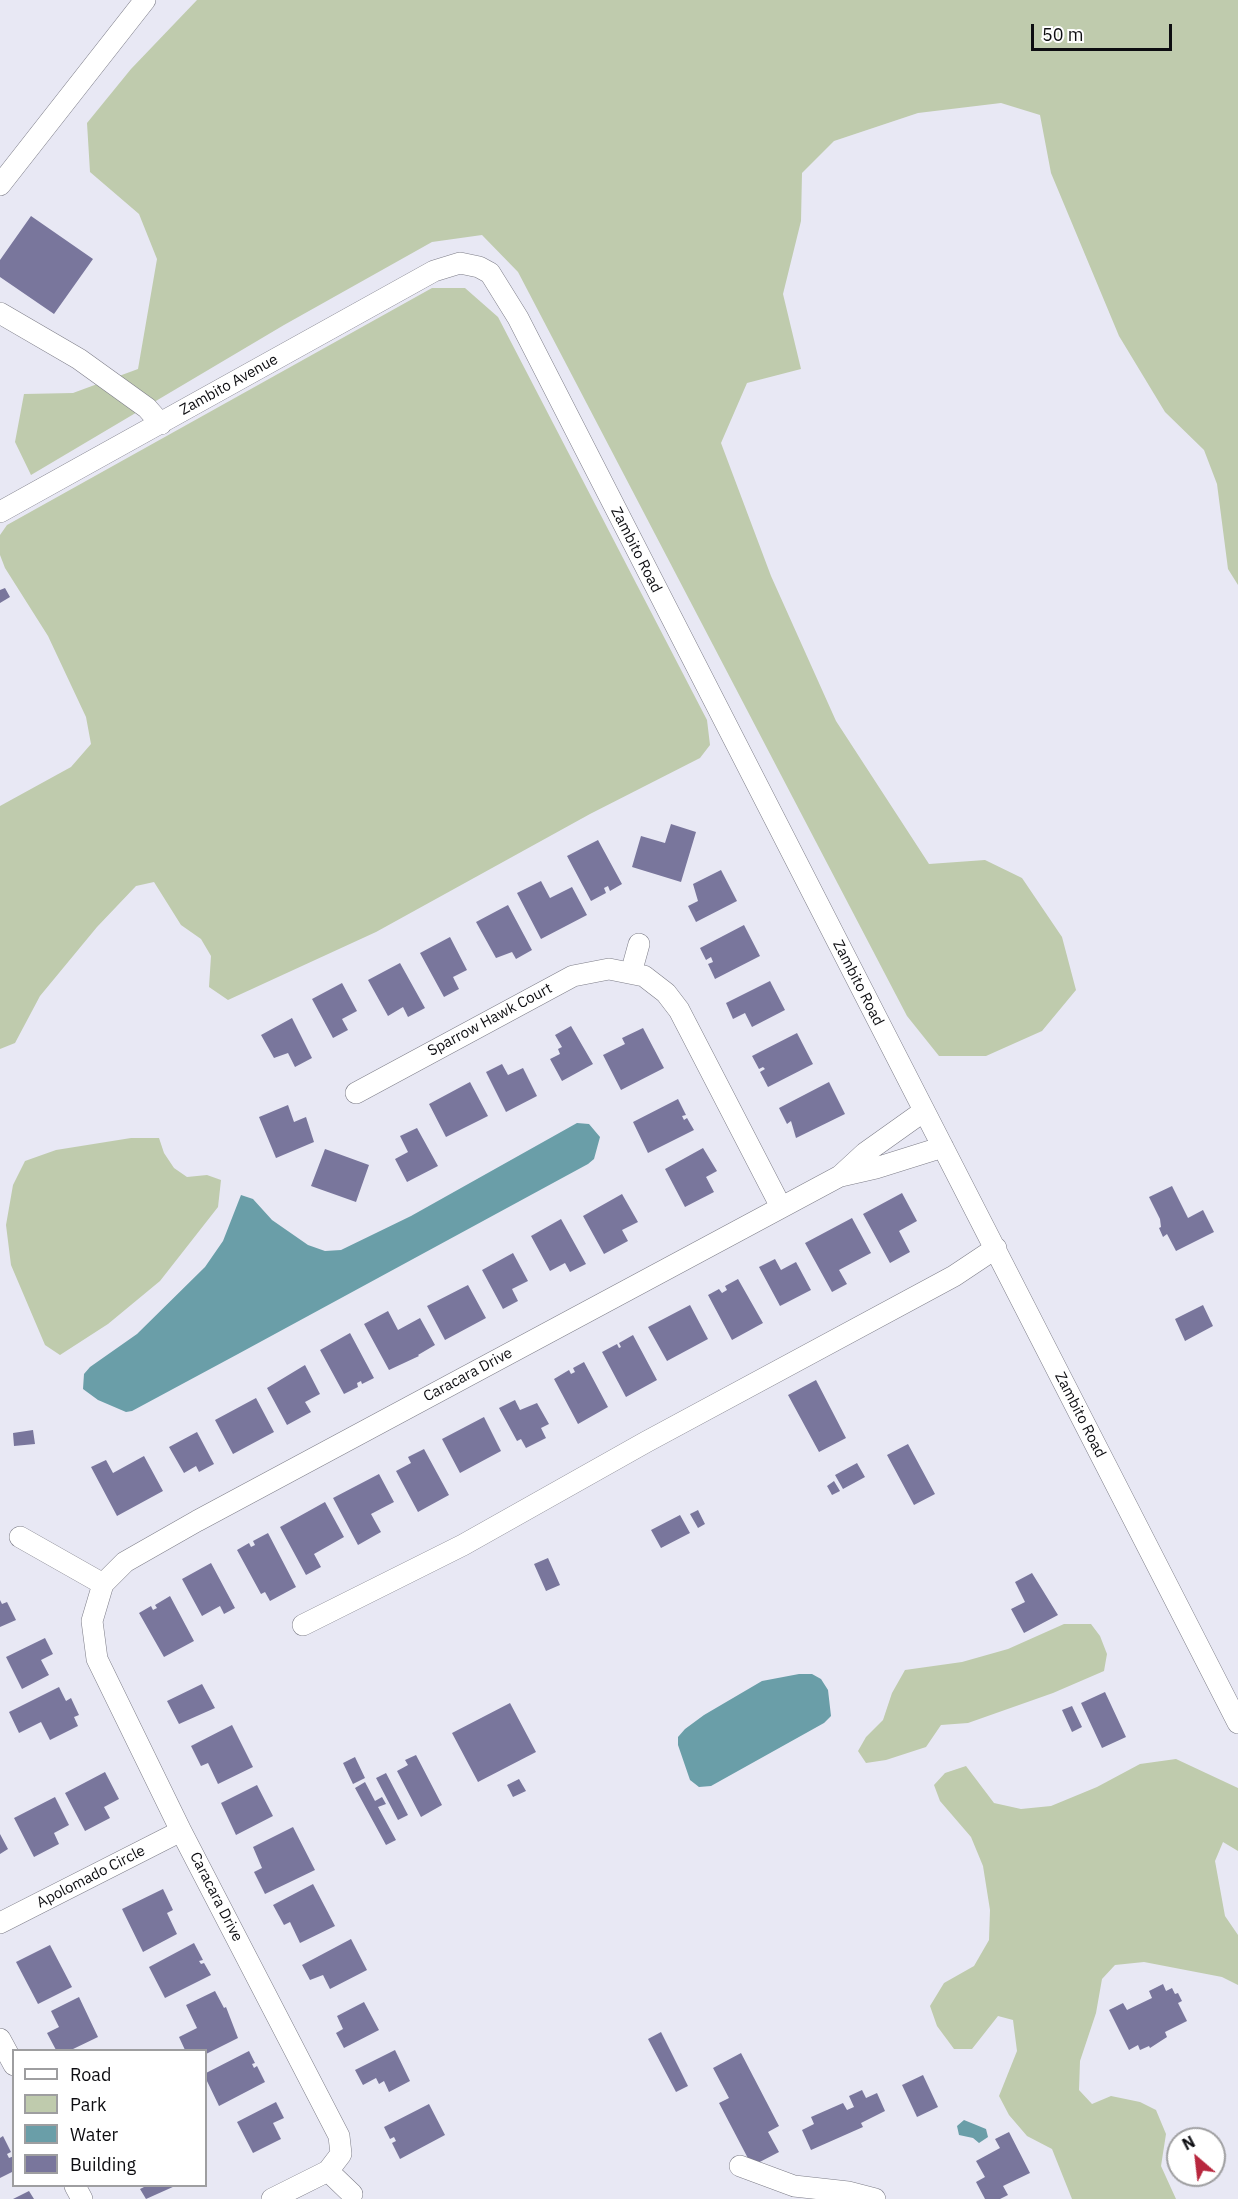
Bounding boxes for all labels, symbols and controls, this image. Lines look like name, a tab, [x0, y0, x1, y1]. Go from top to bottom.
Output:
scale bar	[1034, 12, 1175, 50]
text: 50 m	[1042, 23, 1084, 46]
street label: Zambito Avenue	[177, 351, 281, 419]
street label: Zambito Road	[607, 504, 665, 596]
street label: Zambito Road	[829, 937, 887, 1029]
street label: Sparrow Hawk Court	[425, 980, 555, 1060]
street label: Caracara Drive	[420, 1344, 516, 1406]
street label: Zambito Road	[1051, 1369, 1109, 1461]
street label: Apolomado Circle	[34, 1842, 148, 1912]
street label: Caracara Drive	[186, 1849, 246, 1945]
legend	[12, 2049, 207, 2187]
text: Road	[70, 2063, 111, 2086]
text: Park	[70, 2093, 106, 2116]
text: Water	[70, 2123, 118, 2146]
north arrow	[1166, 2127, 1226, 2187]
text: N	[1179, 2131, 1198, 2154]
text: Building	[70, 2153, 136, 2176]

